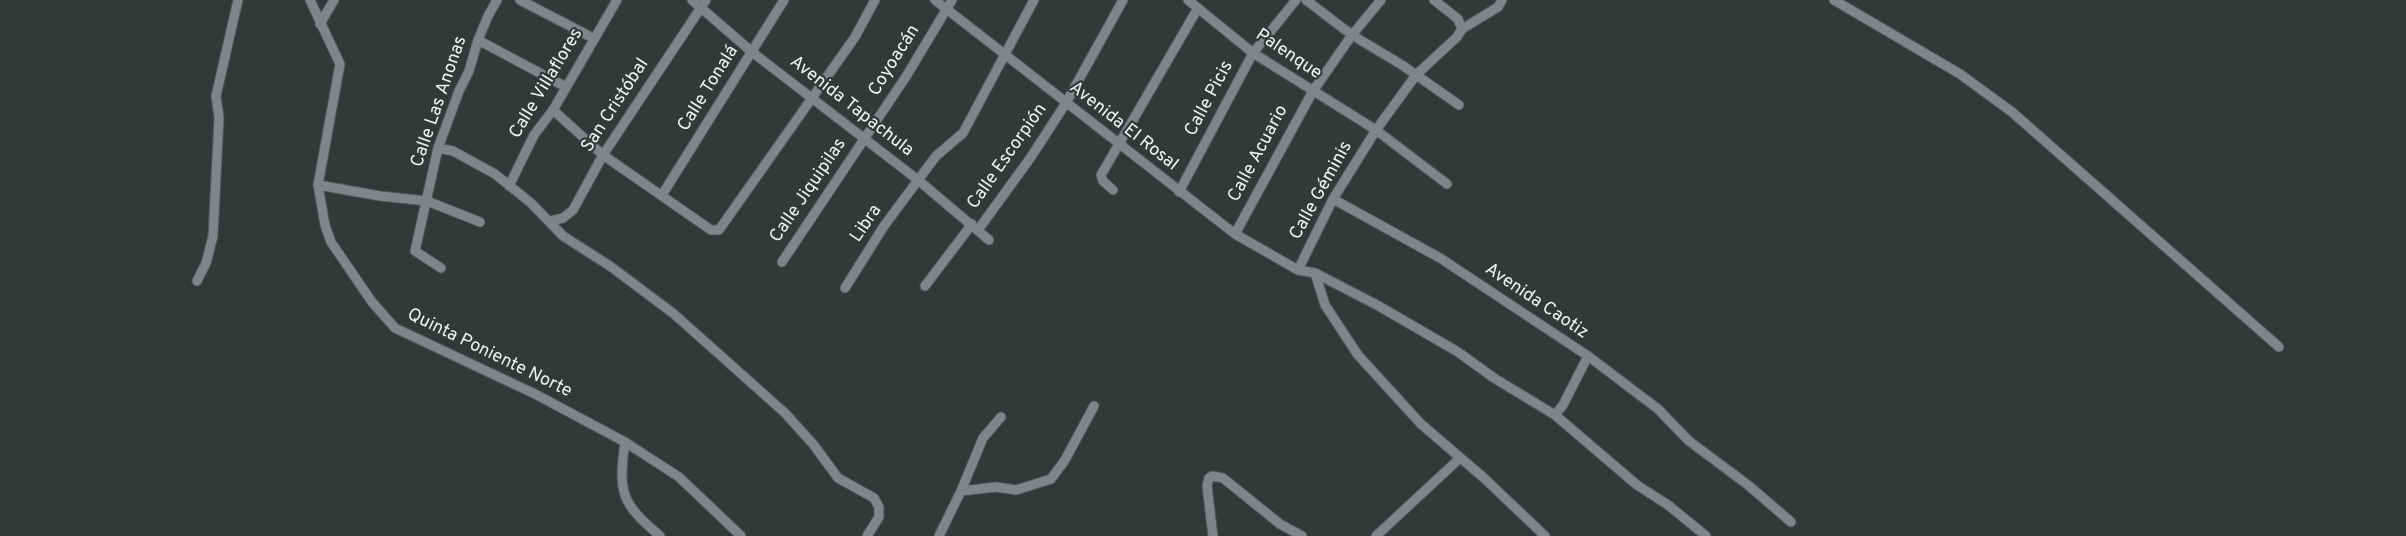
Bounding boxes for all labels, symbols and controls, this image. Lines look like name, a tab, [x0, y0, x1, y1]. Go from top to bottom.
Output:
street label: Coyoacán	[865, 21, 925, 101]
street label: Calle Villaflores	[506, 25, 588, 143]
street label: Palenque	[1251, 25, 1325, 85]
street label: Calle Las Anonas	[407, 34, 473, 170]
street label: Calle Tonalá	[674, 42, 744, 136]
street label: Avenida Tapachula	[785, 52, 917, 162]
street label: San Cristóbal	[578, 55, 654, 157]
street label: Calle Picis	[1181, 58, 1239, 140]
street label: Avenida El Rosal	[1064, 78, 1182, 176]
street label: Calle Escorpión	[964, 100, 1052, 214]
street label: Calle Acuario	[1224, 102, 1294, 206]
street label: Calle Jiquipilas	[766, 135, 852, 247]
street label: Calle Géminis	[1286, 138, 1358, 244]
street label: Libra	[847, 201, 887, 247]
street label: Avenida Caotiz	[1480, 259, 1592, 345]
street label: Quinta Poniente Norte	[403, 305, 575, 403]

